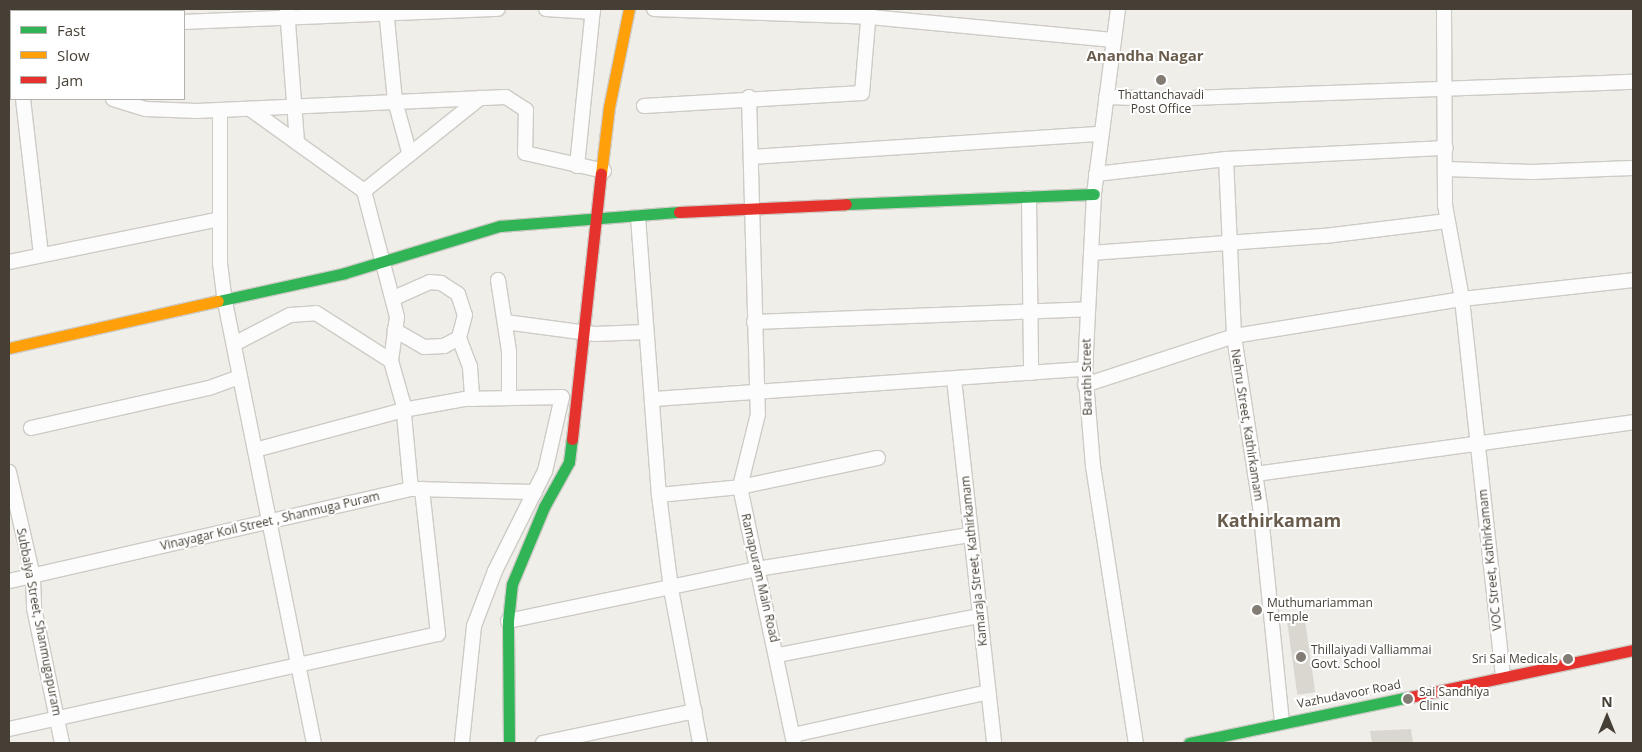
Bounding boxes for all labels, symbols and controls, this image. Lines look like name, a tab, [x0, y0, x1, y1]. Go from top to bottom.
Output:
legend	[10, 10, 185, 100]
text: Fast	[57, 20, 86, 40]
text: Slow	[57, 45, 90, 65]
district label: Anandha Nagar	[1086, 47, 1204, 65]
text: Jam	[57, 70, 83, 90]
marker: Thattanchavadi Post Office	[1155, 74, 1167, 86]
place label: Thattanchavadi Post Office	[1118, 88, 1204, 116]
street label: Barathi Street	[1079, 338, 1095, 416]
street label: Nehru Street, Kathirkamam	[1228, 348, 1266, 502]
street label: Kamaraja Street, Kathirkamam	[958, 475, 990, 647]
street label: VOC Street, Kathirkamam	[1475, 488, 1505, 632]
street label: Vinayagar Koil Street , Shanmuga Puram	[159, 489, 381, 553]
district label: Kathirkamam	[1217, 509, 1341, 531]
street label: Ramapuram Main Road	[738, 512, 782, 644]
street label: Subbaiya Street, Shanmugapuram	[14, 527, 64, 717]
place label: Muthumariamman Temple	[1267, 596, 1373, 624]
marker: Muthumariamman Temple	[1251, 604, 1263, 616]
place label: Thillaiyadi Valliammai Govt. School	[1311, 643, 1431, 671]
marker: Thillaiyadi Valliammai Govt. School	[1295, 651, 1307, 663]
place label: Sri Sai Medicals	[1472, 652, 1558, 666]
marker: Sri Sai Medicals	[1562, 653, 1574, 665]
street label: Vazhudavoor Road	[1296, 677, 1402, 711]
place label: Sai Sandhiya Clinic	[1419, 685, 1489, 713]
marker: Sai Sandhiya Clinic	[1401, 692, 1415, 706]
north arrow	[1582, 692, 1632, 742]
text: N	[1601, 692, 1613, 711]

